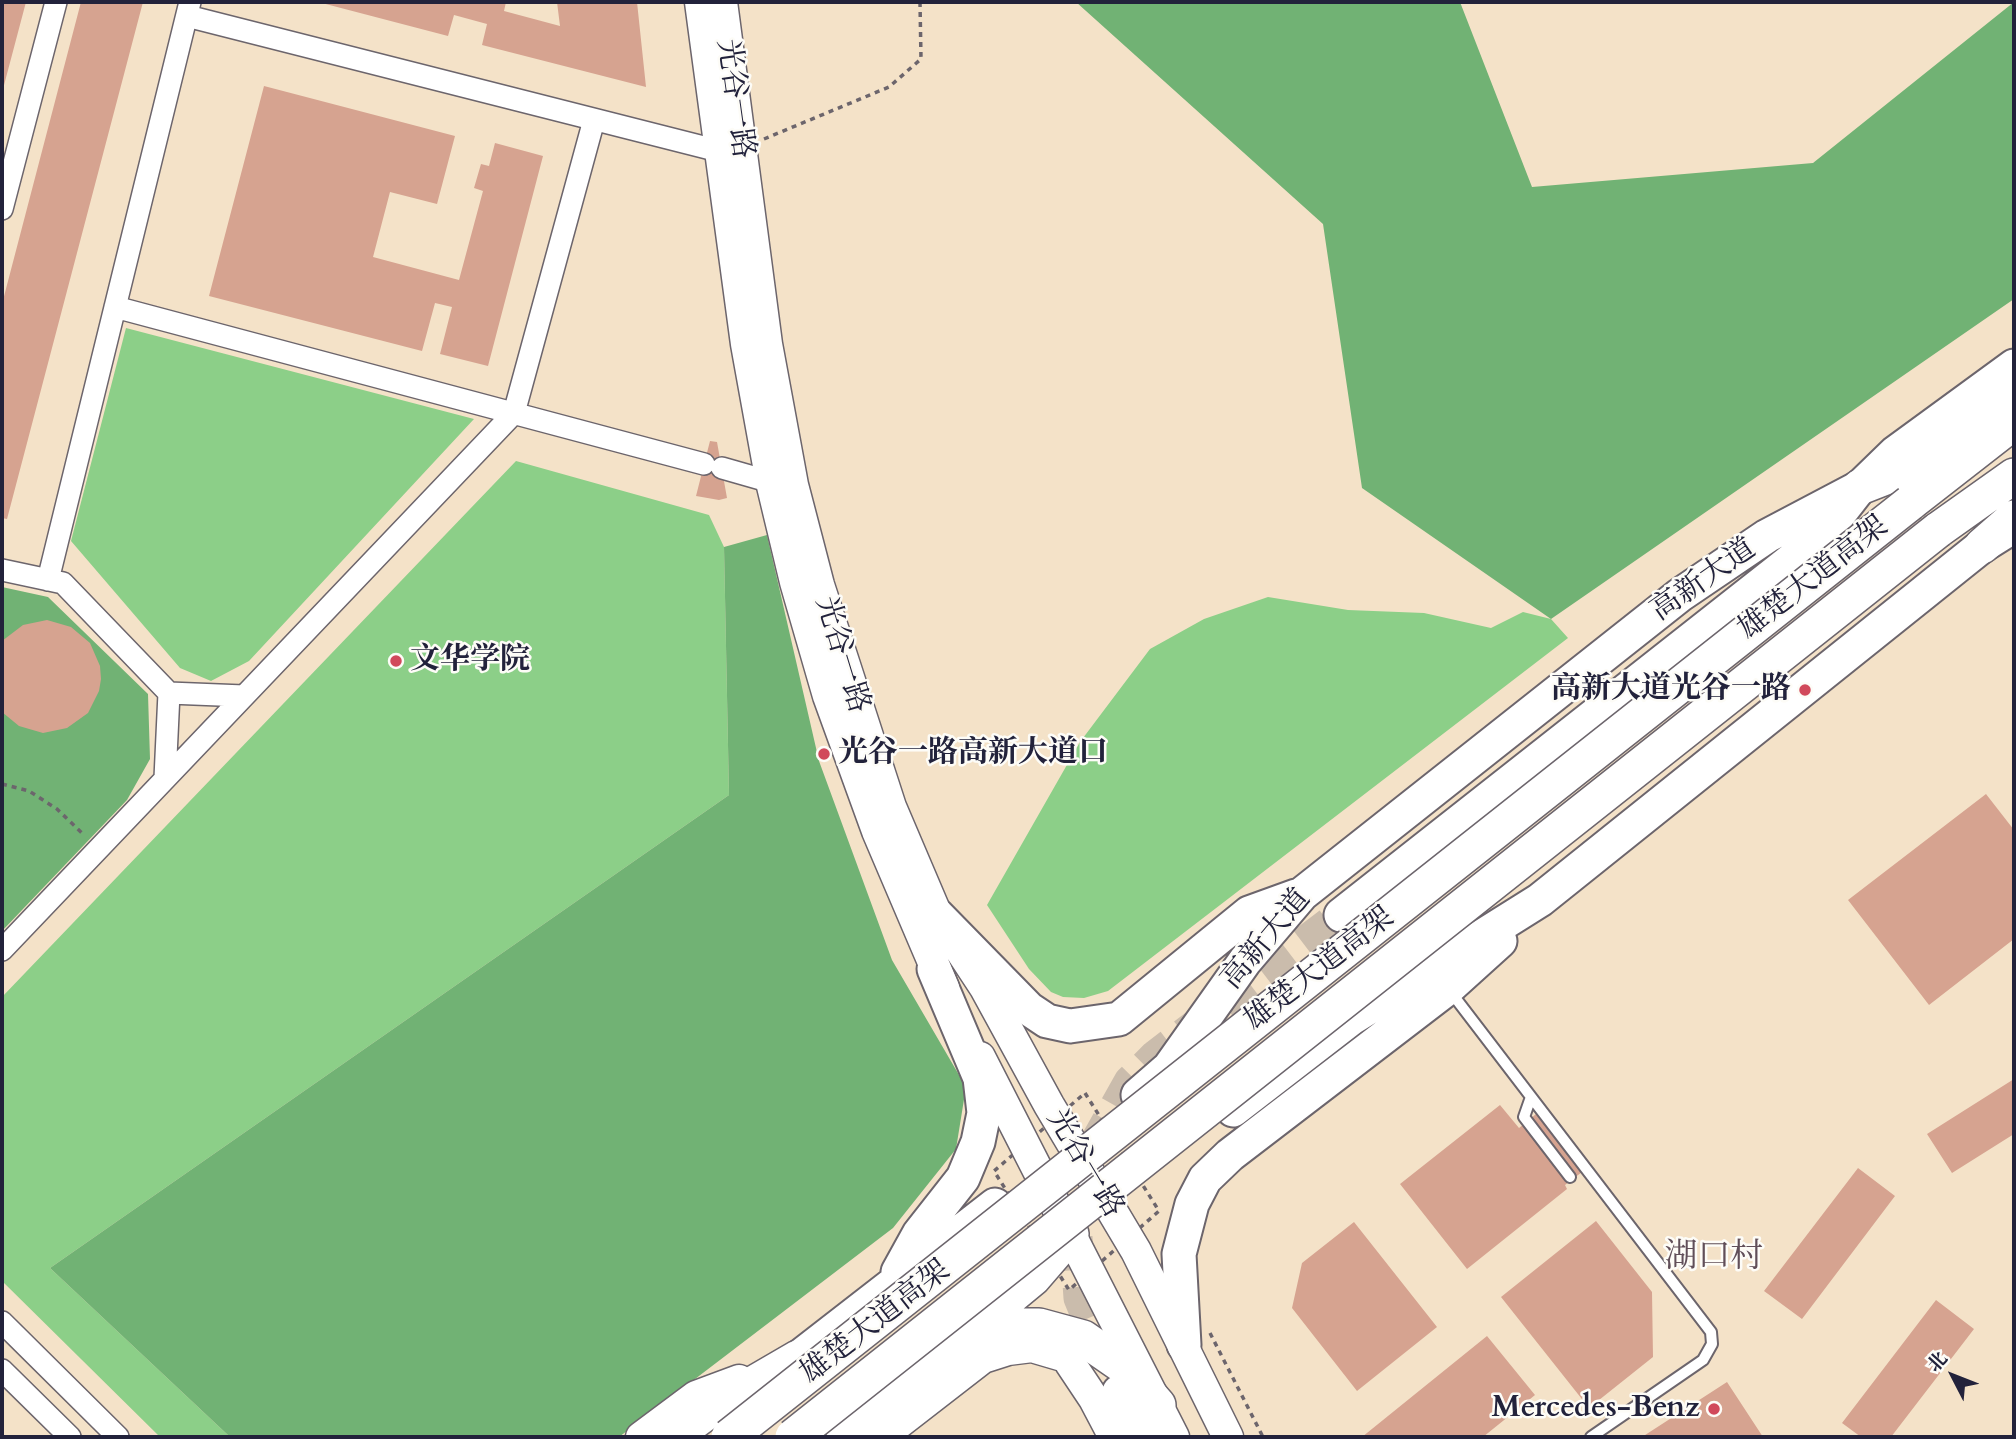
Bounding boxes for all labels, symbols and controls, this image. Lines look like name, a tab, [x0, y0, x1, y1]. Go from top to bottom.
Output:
street label: 光谷一路	[708, 37, 760, 161]
street label: 雄楚大道高架	[1732, 509, 1896, 649]
street label: 高新大道	[1645, 532, 1763, 630]
street label: 光谷一路	[806, 592, 876, 718]
place label: 文华学院	[410, 643, 530, 679]
marker: 文华学院	[388, 653, 404, 669]
place label: 高新大道光谷一路	[1551, 672, 1791, 708]
marker: 高新大道光谷一路	[1797, 682, 1813, 698]
place label: 光谷一路高新大道口	[838, 736, 1108, 772]
marker: 光谷一路高新大道口	[816, 746, 832, 762]
street label: 高新大道	[1215, 882, 1319, 998]
street label: 雄楚大道高架	[1238, 900, 1402, 1040]
street label: 光谷一路	[1038, 1103, 1130, 1225]
district label: 湖口村	[1665, 1238, 1763, 1278]
street label: 雄楚大道高架	[794, 1253, 958, 1393]
north arrow	[1918, 1341, 1988, 1411]
text: 北	[1921, 1346, 1953, 1378]
place label: Mercedes-Benz	[1492, 1391, 1700, 1427]
marker: Mercedes-Benz	[1706, 1401, 1722, 1417]

